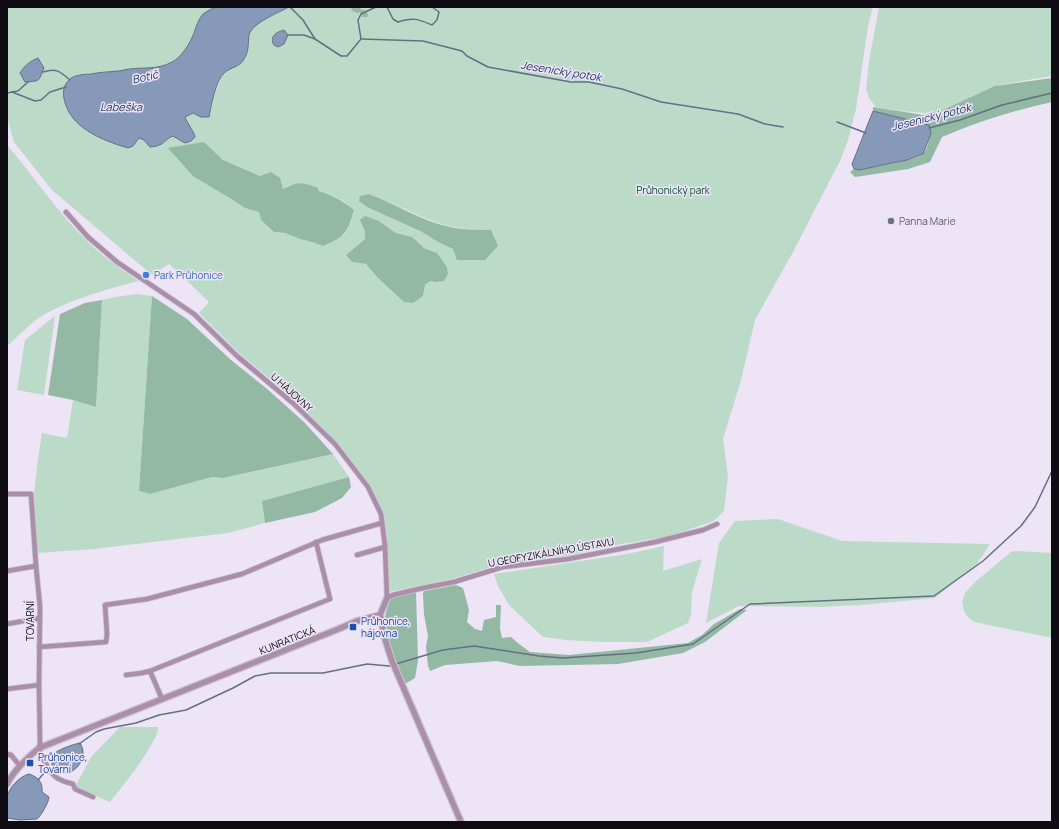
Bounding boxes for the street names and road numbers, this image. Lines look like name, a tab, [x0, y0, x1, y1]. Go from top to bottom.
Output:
street label: U HÁJOVNY	[268, 369, 316, 415]
street label: U GEOFYZIKÁLNÍHO ÚSTAVU	[487, 534, 615, 570]
street label: TOVÁRNÍ	[23, 600, 37, 641]
street label: KUNRATICKÁ	[257, 622, 318, 658]

